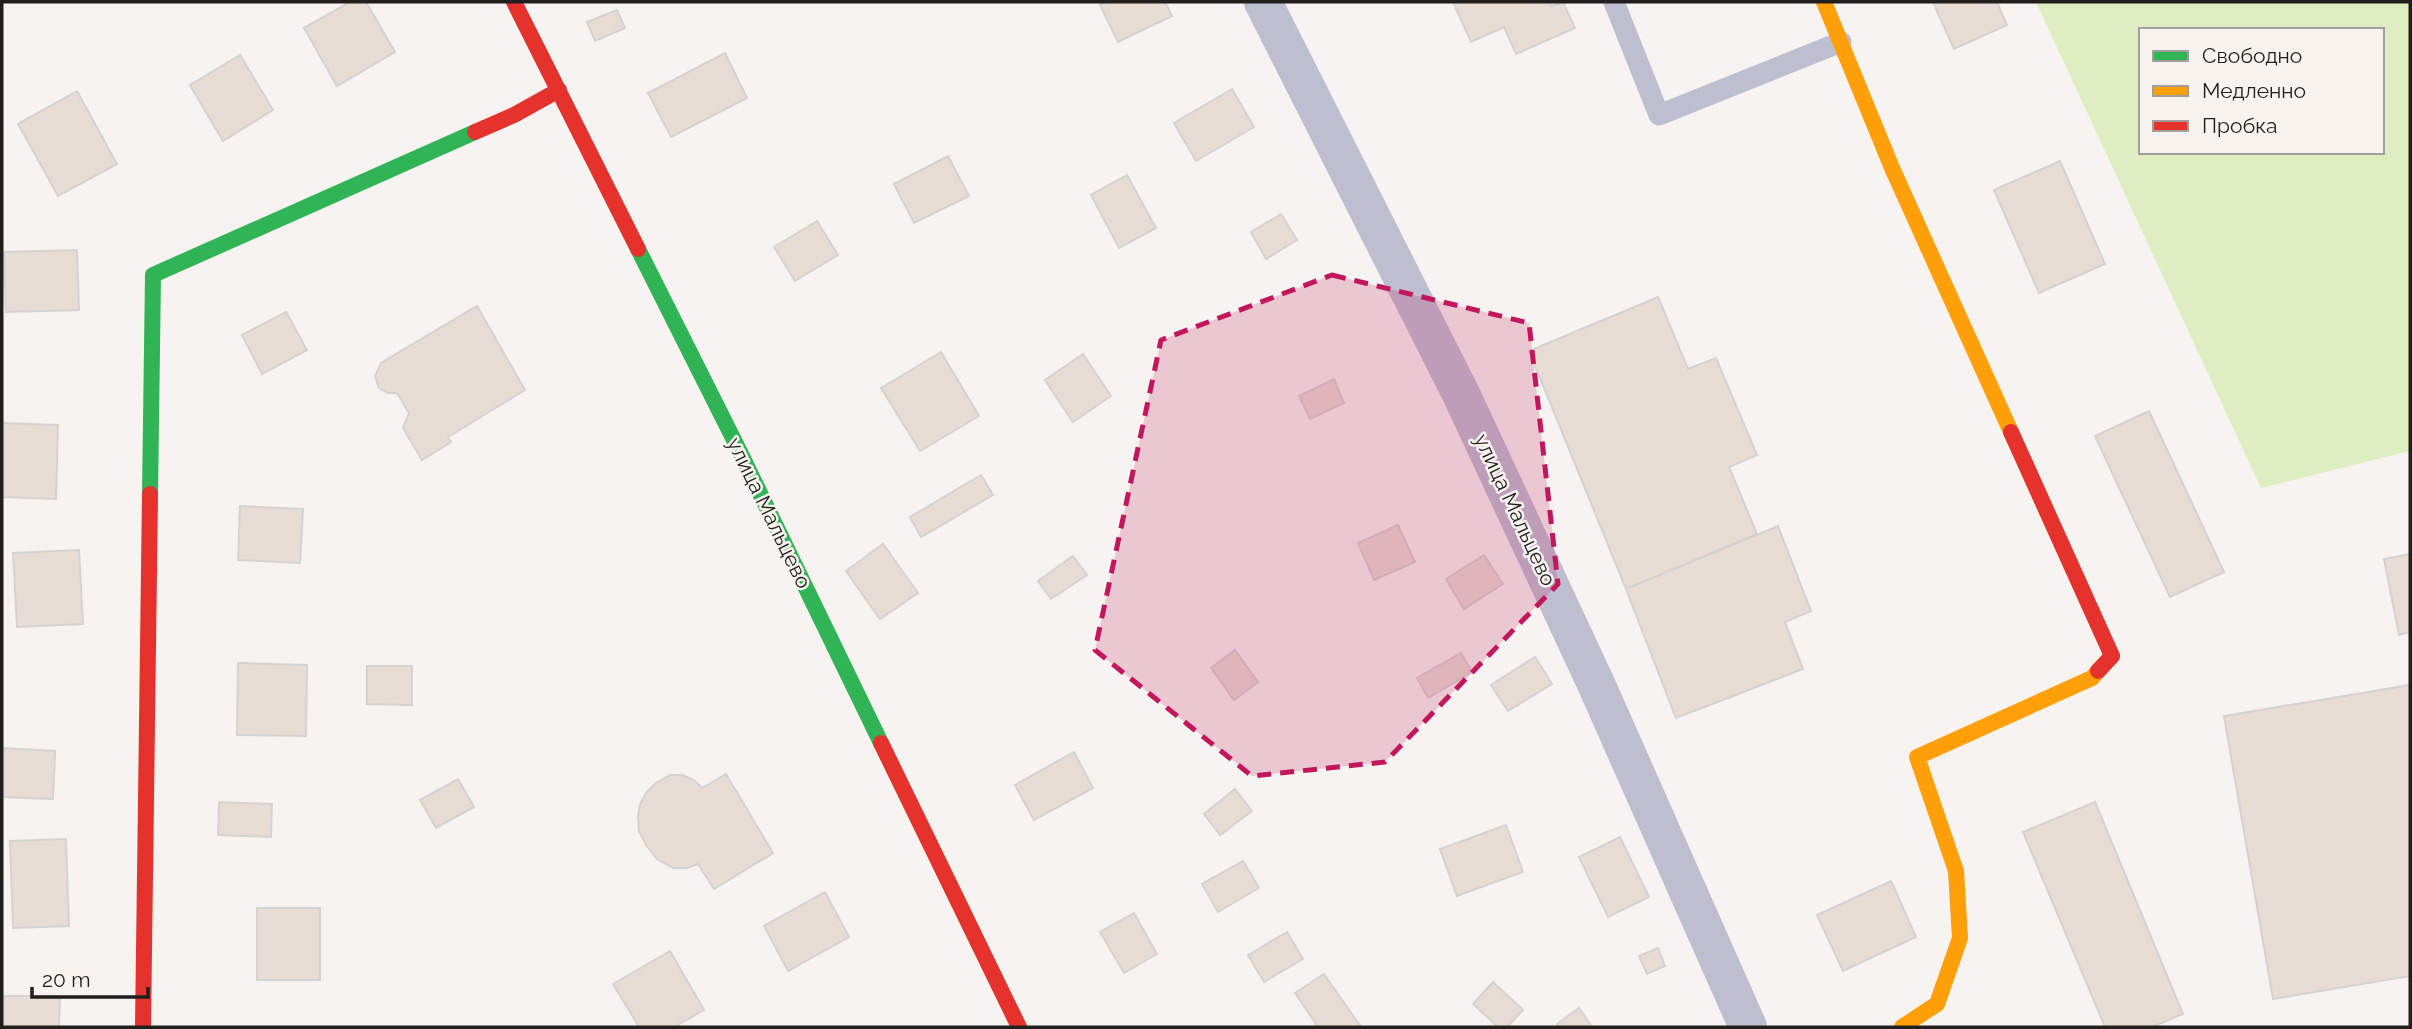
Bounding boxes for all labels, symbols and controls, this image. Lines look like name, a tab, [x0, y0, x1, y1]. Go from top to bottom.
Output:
legend	[2139, 28, 2384, 154]
text: Свободно	[2202, 43, 2302, 68]
text: Медленно	[2202, 78, 2306, 103]
text: Пробка	[2202, 113, 2278, 138]
street label: улица Мальцево	[1469, 430, 1562, 590]
street label: улица Мальцево	[722, 433, 817, 592]
scale bar	[32, 956, 147, 1000]
text: 20 m	[42, 967, 90, 992]

